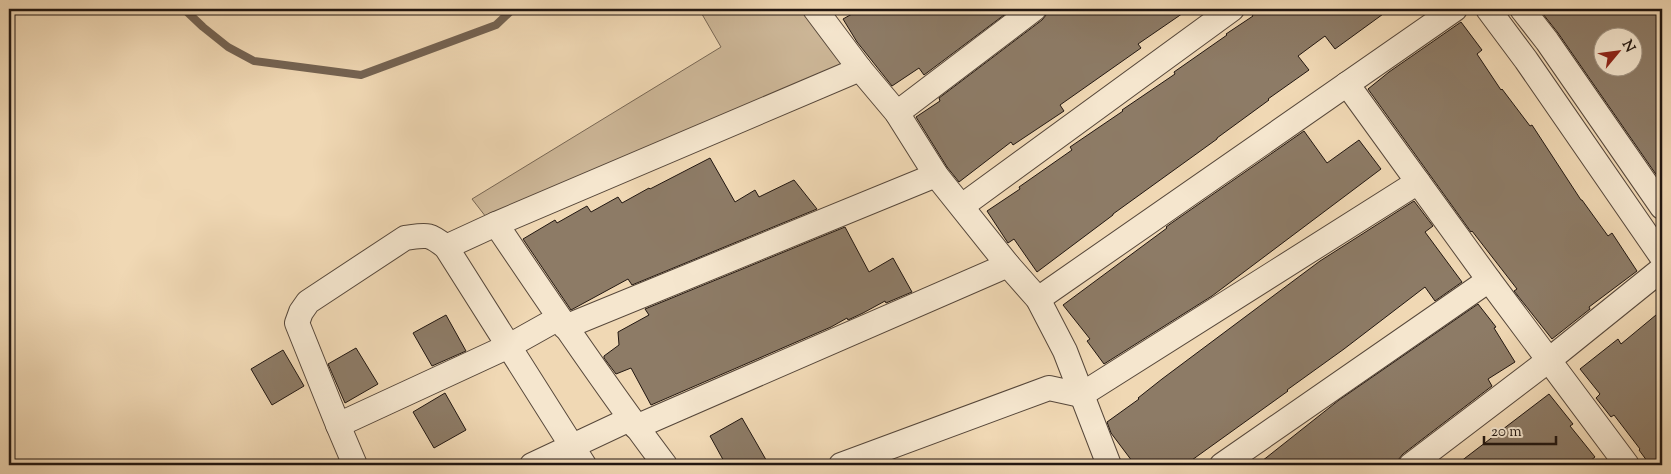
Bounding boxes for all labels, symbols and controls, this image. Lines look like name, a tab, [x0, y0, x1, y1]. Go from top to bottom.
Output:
north arrow	[1594, 28, 1644, 78]
text: N	[1616, 37, 1639, 56]
scale bar	[1484, 414, 1556, 446]
text: 20 m	[1491, 422, 1522, 443]

